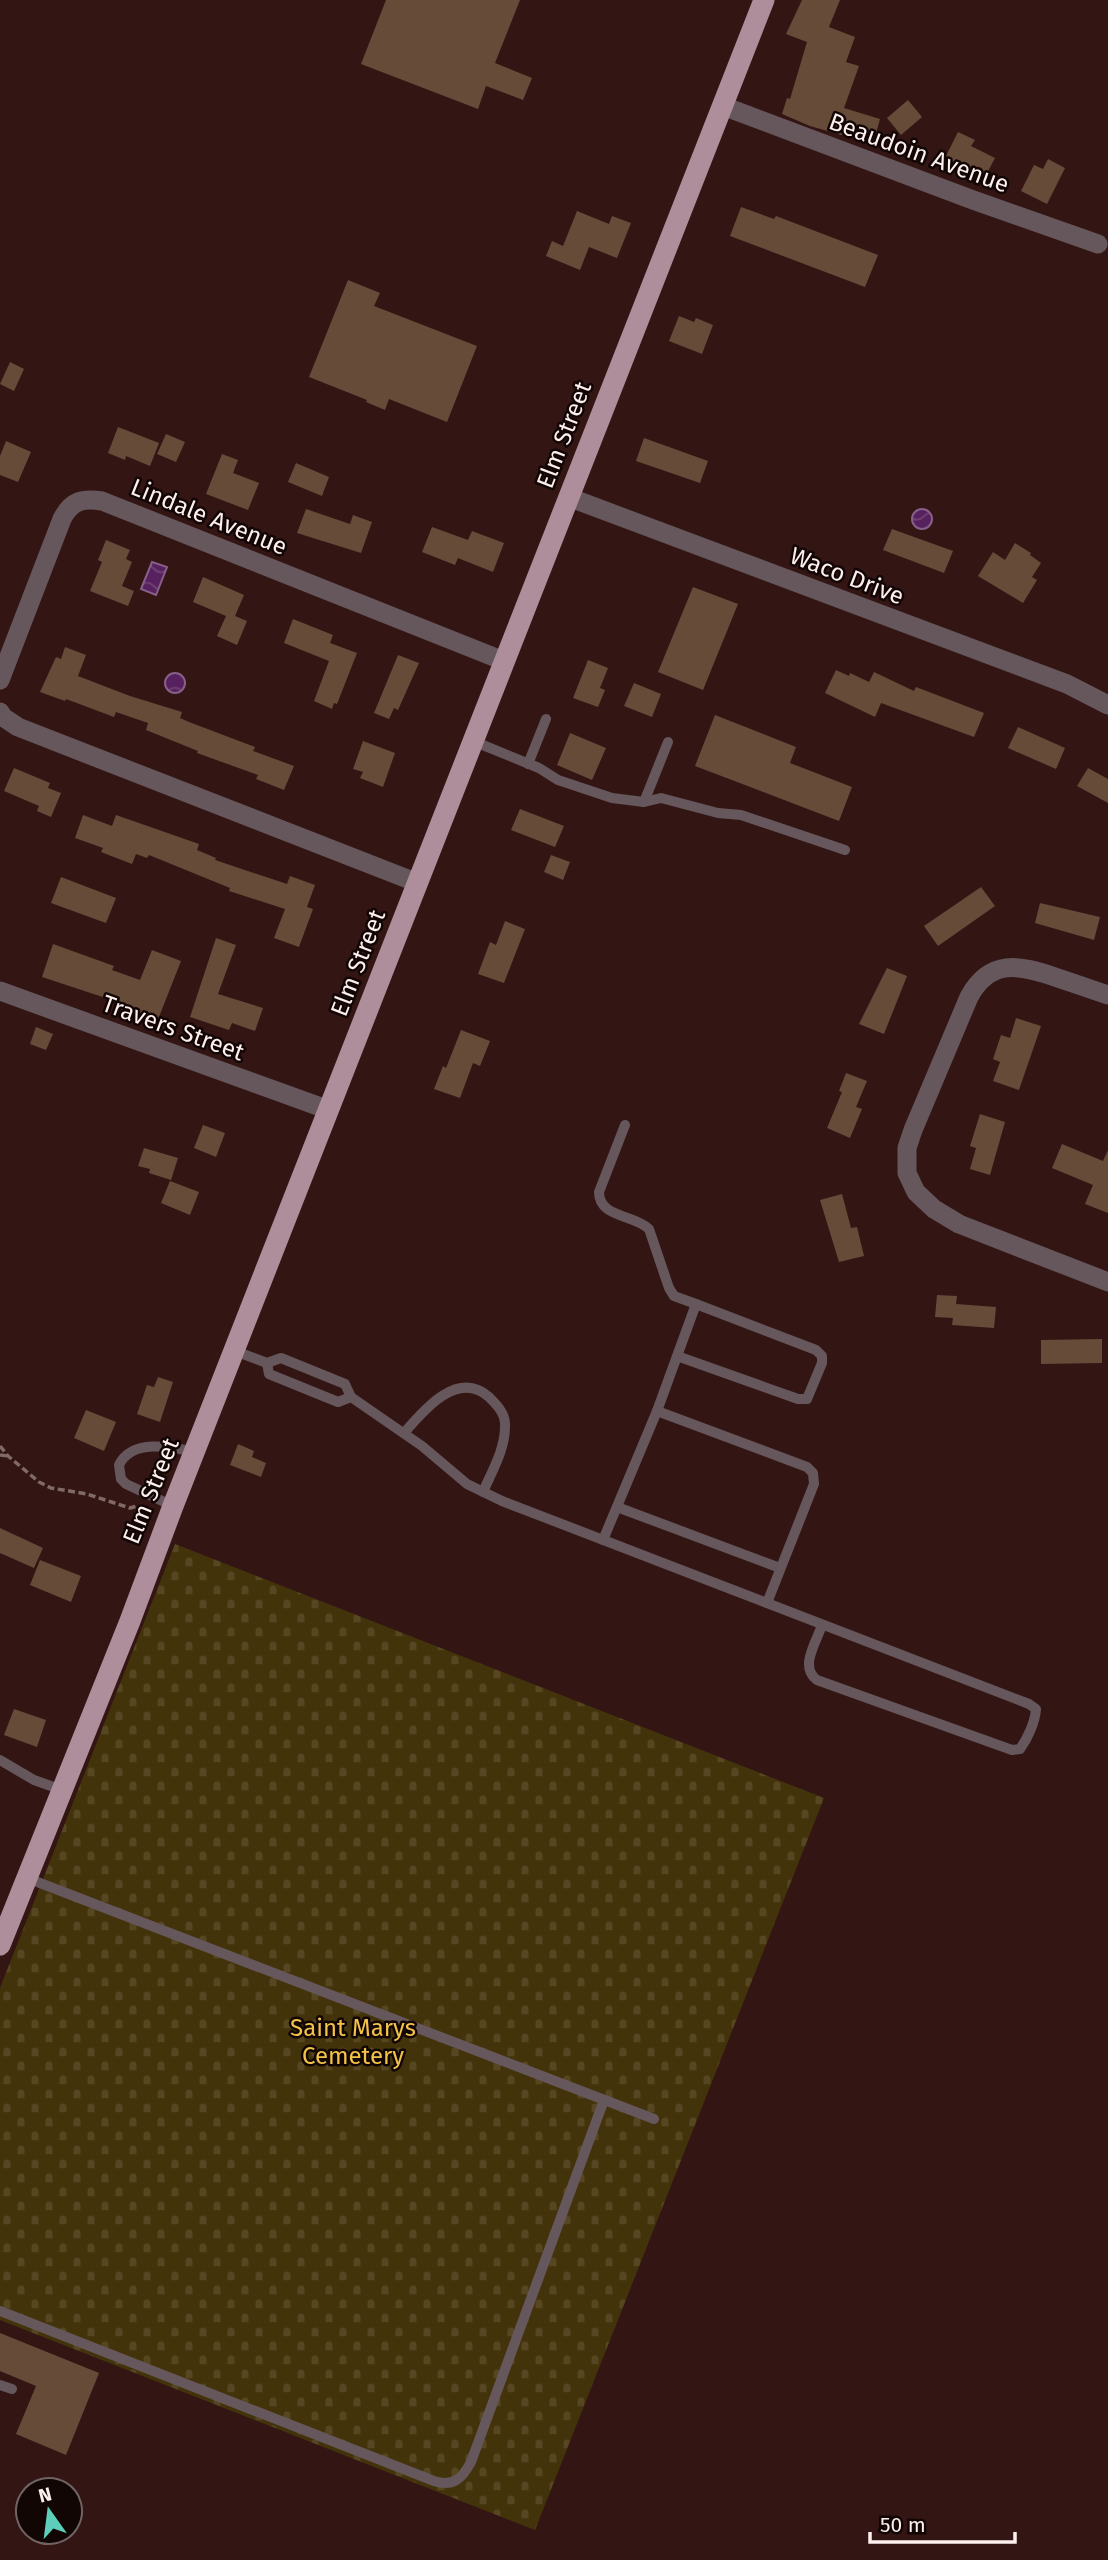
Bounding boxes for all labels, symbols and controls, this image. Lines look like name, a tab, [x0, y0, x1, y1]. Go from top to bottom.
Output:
street label: Beaudoin Avenue	[825, 107, 1013, 199]
street label: Elm Street	[531, 378, 597, 492]
street label: Lindale Avenue	[127, 473, 291, 561]
street label: Waco Drive	[786, 541, 908, 611]
street label: Elm Street	[325, 906, 391, 1020]
street label: Travers Street	[98, 989, 248, 1067]
street label: Elm Street	[117, 1434, 185, 1548]
park label: Saint Marys Cemetery	[290, 2014, 416, 2070]
north arrow	[14, 2476, 84, 2546]
text: N	[36, 2482, 54, 2508]
scale bar	[870, 2500, 1015, 2544]
text: 50 m	[880, 2512, 926, 2538]

